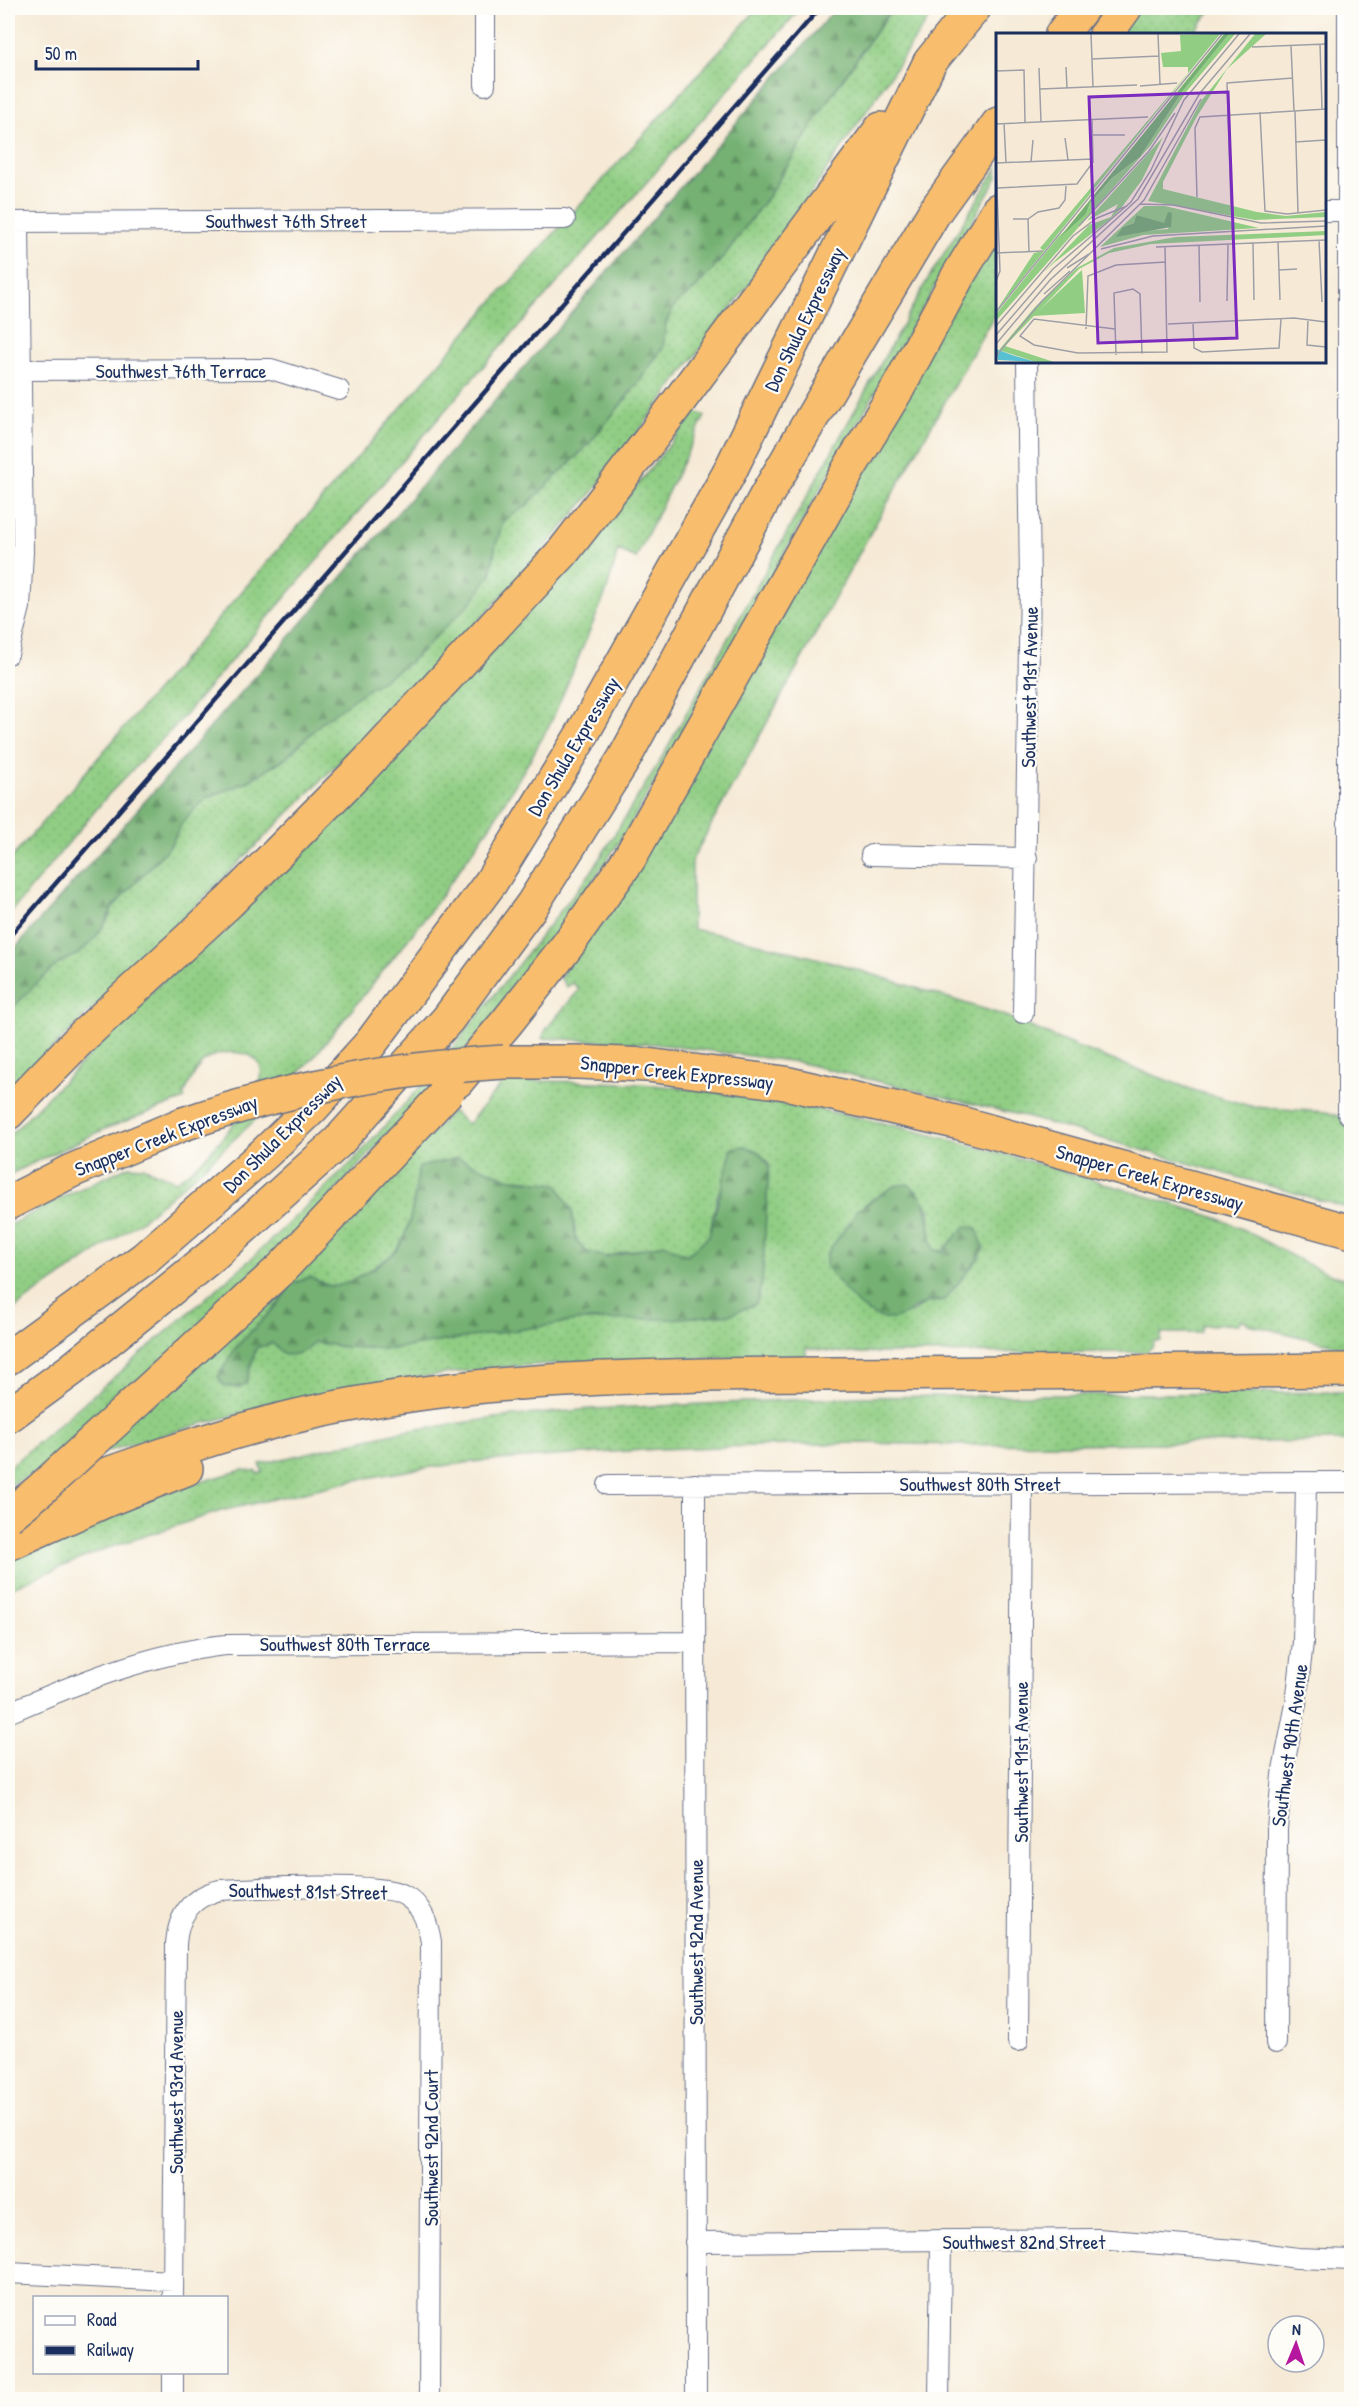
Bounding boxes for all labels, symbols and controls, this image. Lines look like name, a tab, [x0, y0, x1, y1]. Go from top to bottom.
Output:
scale bar	[36, 33, 198, 71]
inset map	[996, 33, 1326, 363]
text: 50 m	[45, 41, 77, 66]
street label: Southwest 76th Street	[205, 207, 368, 234]
street label: Don Shula Expressway	[757, 242, 851, 396]
street label: Southwest 76th Terrace	[96, 357, 267, 384]
street label: Southwest 91st Avenue	[1014, 606, 1044, 768]
street label: Don Shula Expressway	[521, 672, 625, 820]
street label: Snapper Creek Expressway	[579, 1048, 775, 1096]
street label: Don Shula Expressway	[217, 1068, 347, 1198]
street label: Snapper Creek Expressway	[71, 1088, 261, 1182]
street label: Snapper Creek Expressway	[1053, 1137, 1247, 1217]
street label: Southwest 80th Street	[900, 1470, 1062, 1497]
street label: Southwest 80th Terrace	[260, 1630, 430, 1657]
street label: Southwest 90th Avenue	[1264, 1662, 1314, 1828]
street label: Southwest 91st Avenue	[1007, 1681, 1034, 1843]
street label: Southwest 92nd Avenue	[682, 1859, 709, 2025]
street label: Southwest 81st Street	[228, 1876, 389, 1906]
street label: Southwest 93rd Avenue	[162, 2010, 189, 2174]
street label: Southwest 92nd Court	[417, 2069, 444, 2226]
street label: Southwest 82nd Street	[943, 2228, 1107, 2255]
legend	[33, 2296, 228, 2374]
text: Road	[87, 2307, 117, 2332]
north arrow	[1266, 2314, 1326, 2374]
text: N	[1292, 2318, 1302, 2340]
text: Railway	[87, 2337, 134, 2362]

